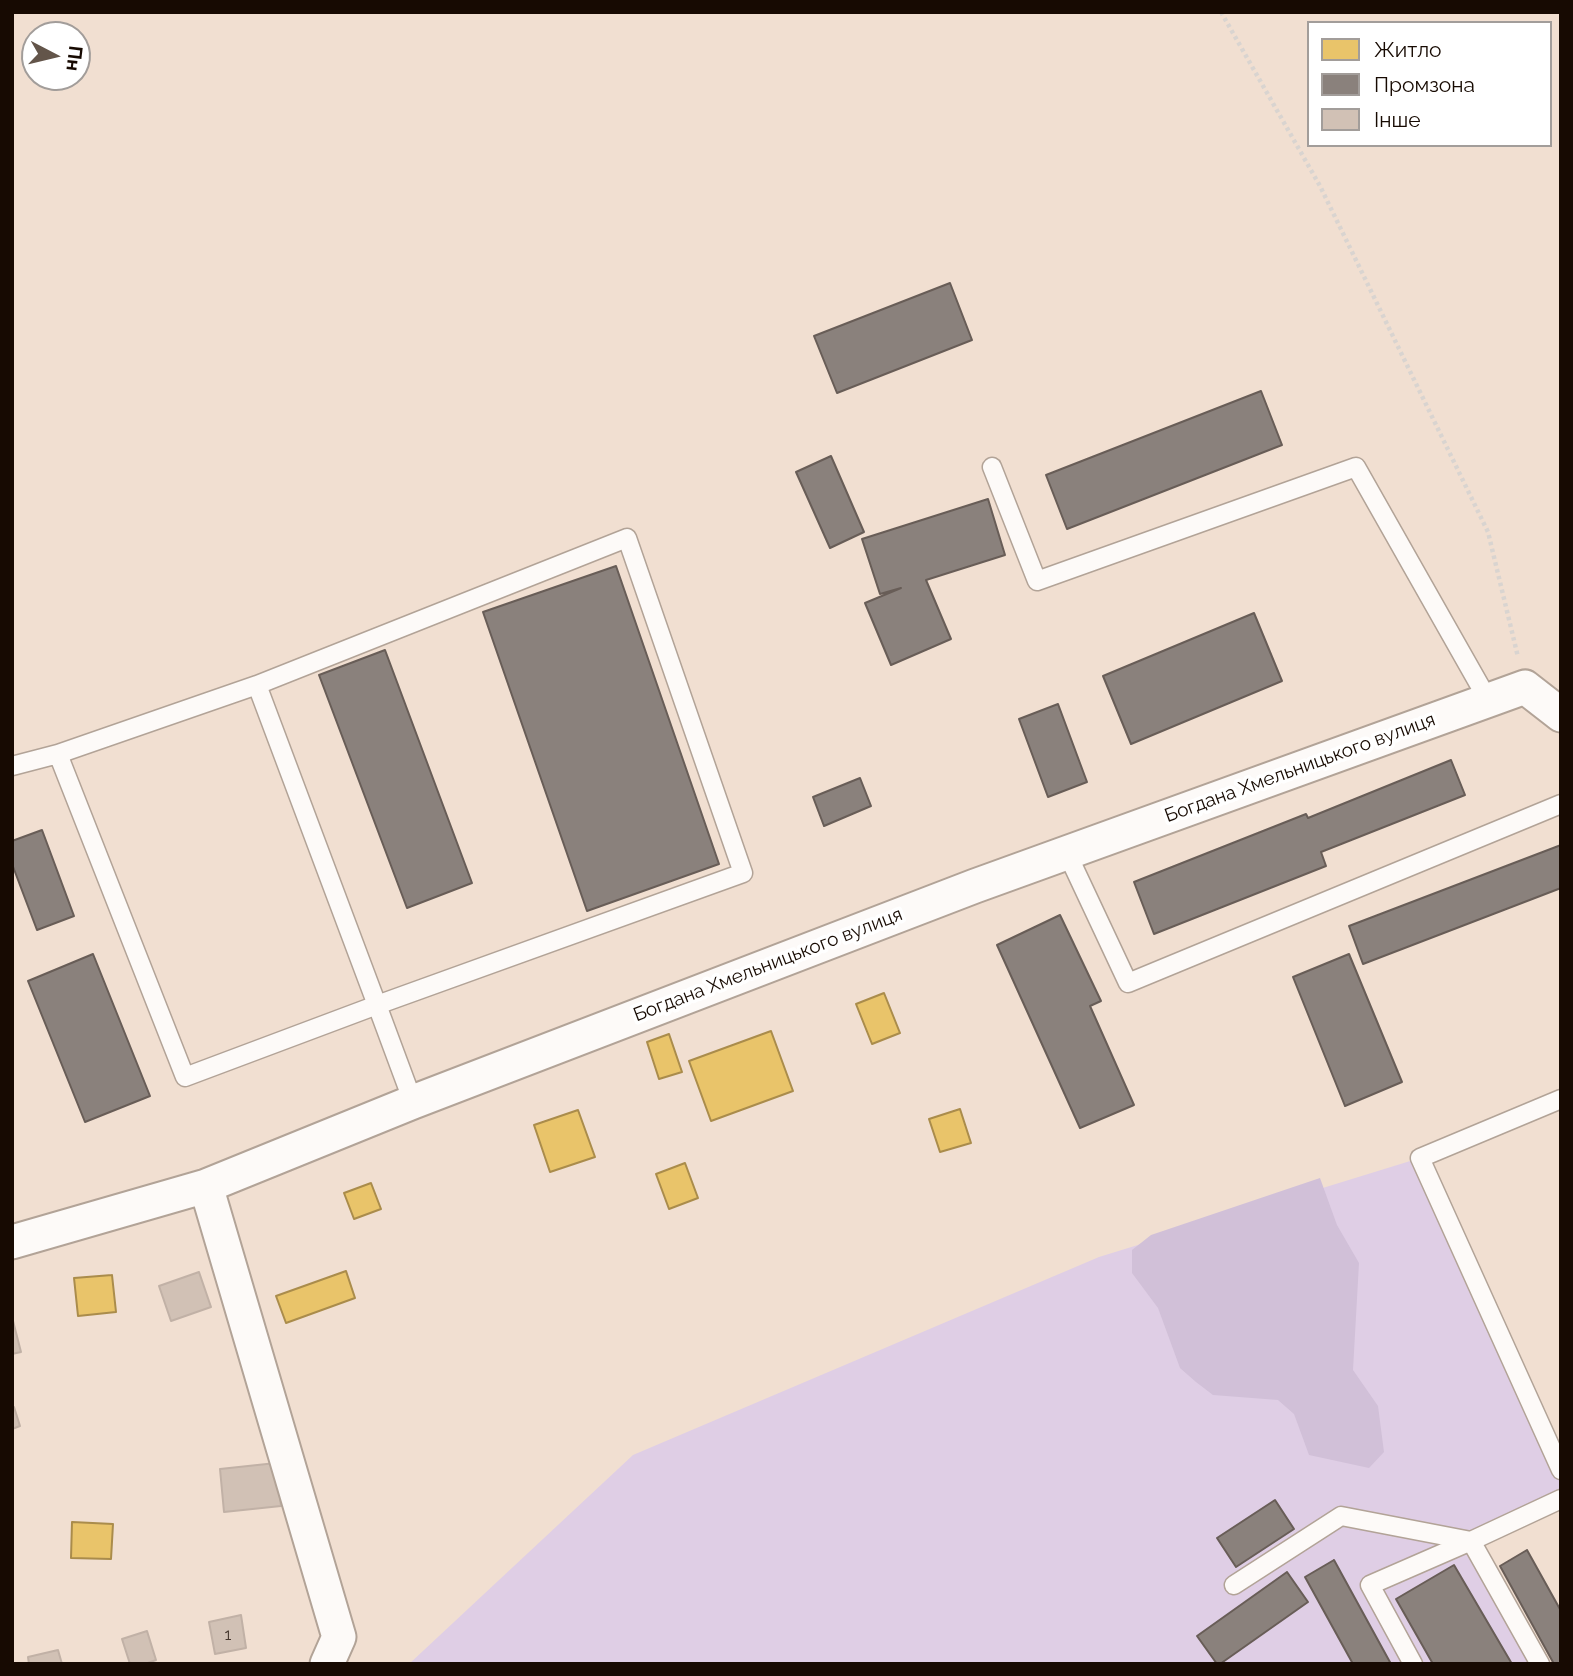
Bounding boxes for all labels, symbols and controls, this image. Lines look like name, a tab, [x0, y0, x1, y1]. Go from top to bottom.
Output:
north arrow	[21, 21, 91, 91]
legend	[1307, 21, 1552, 147]
text: Житло	[1374, 37, 1442, 62]
text: Пн	[62, 44, 87, 72]
text: Промзона	[1374, 72, 1475, 97]
text: Інше	[1374, 107, 1421, 132]
street label: Богдана Хмельницького вулиця	[1162, 708, 1438, 828]
street label: Богдана Хмельницького вулиця	[630, 903, 906, 1027]
house number: 1	[225, 1625, 231, 1645]

